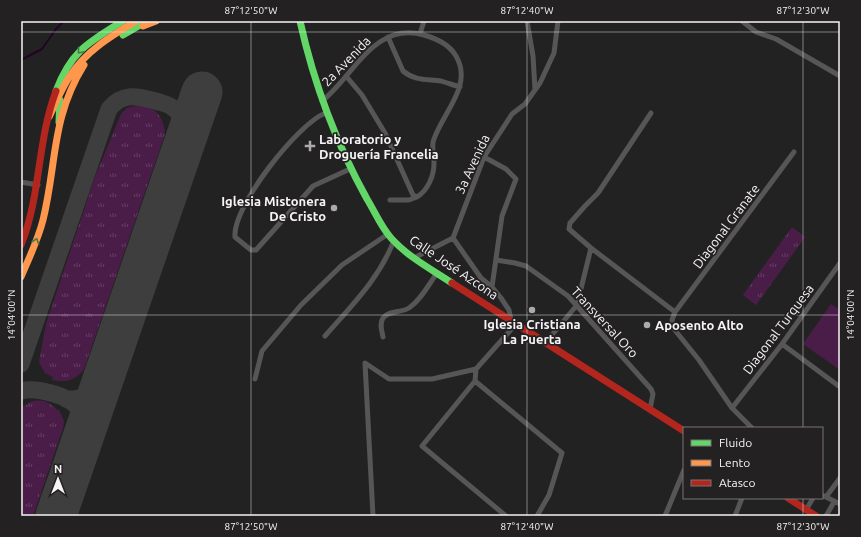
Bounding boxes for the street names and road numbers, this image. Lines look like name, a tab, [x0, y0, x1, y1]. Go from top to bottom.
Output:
street label: 2a Avenida	[319, 33, 373, 89]
street label: 3a Avenida	[452, 132, 492, 196]
street label: Diagonal Granate	[690, 181, 762, 271]
street label: Calle José Azcona	[407, 232, 501, 302]
street label: Diagonal Turquesa	[740, 282, 816, 376]
street label: Transversal Oro	[569, 284, 641, 360]

